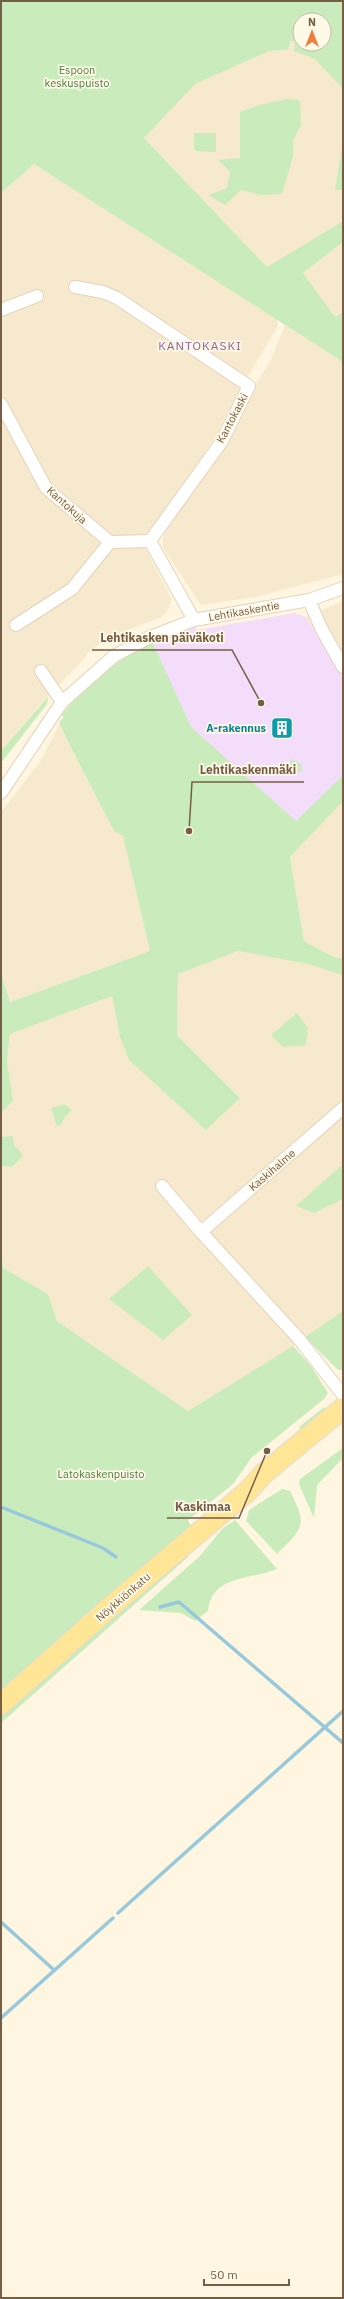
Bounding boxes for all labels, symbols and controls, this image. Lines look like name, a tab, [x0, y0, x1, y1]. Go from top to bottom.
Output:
north arrow	[292, 12, 332, 52]
text: N	[308, 15, 316, 29]
park label: Espoon keskuspuisto	[45, 63, 109, 90]
district label: KANTOKASKI	[158, 338, 242, 353]
street label: Kantokaski	[213, 391, 251, 445]
street label: Kantokuja	[44, 483, 90, 527]
street label: Lehtikaskentie	[207, 598, 281, 624]
callout: Lehtikasken päiväkoti	[92, 626, 232, 650]
text: Lehtikasken päiväkoti	[100, 630, 224, 645]
building icon: A-rakennus	[269, 715, 295, 741]
place label: A-rakennus	[206, 721, 266, 735]
callout: Lehtikaskenmäki	[192, 758, 304, 782]
text: Lehtikaskenmäki	[200, 762, 296, 777]
street label: Kaskihalme	[246, 1146, 298, 1194]
park label: Latokaskenpuisto	[58, 1467, 144, 1481]
callout: Kaskimaa	[167, 1494, 239, 1518]
text: Kaskimaa	[175, 1499, 231, 1514]
street label: Nöykkiönkatu	[93, 1569, 153, 1625]
scale bar	[204, 2261, 289, 2287]
text: 50 m	[210, 2267, 238, 2282]

